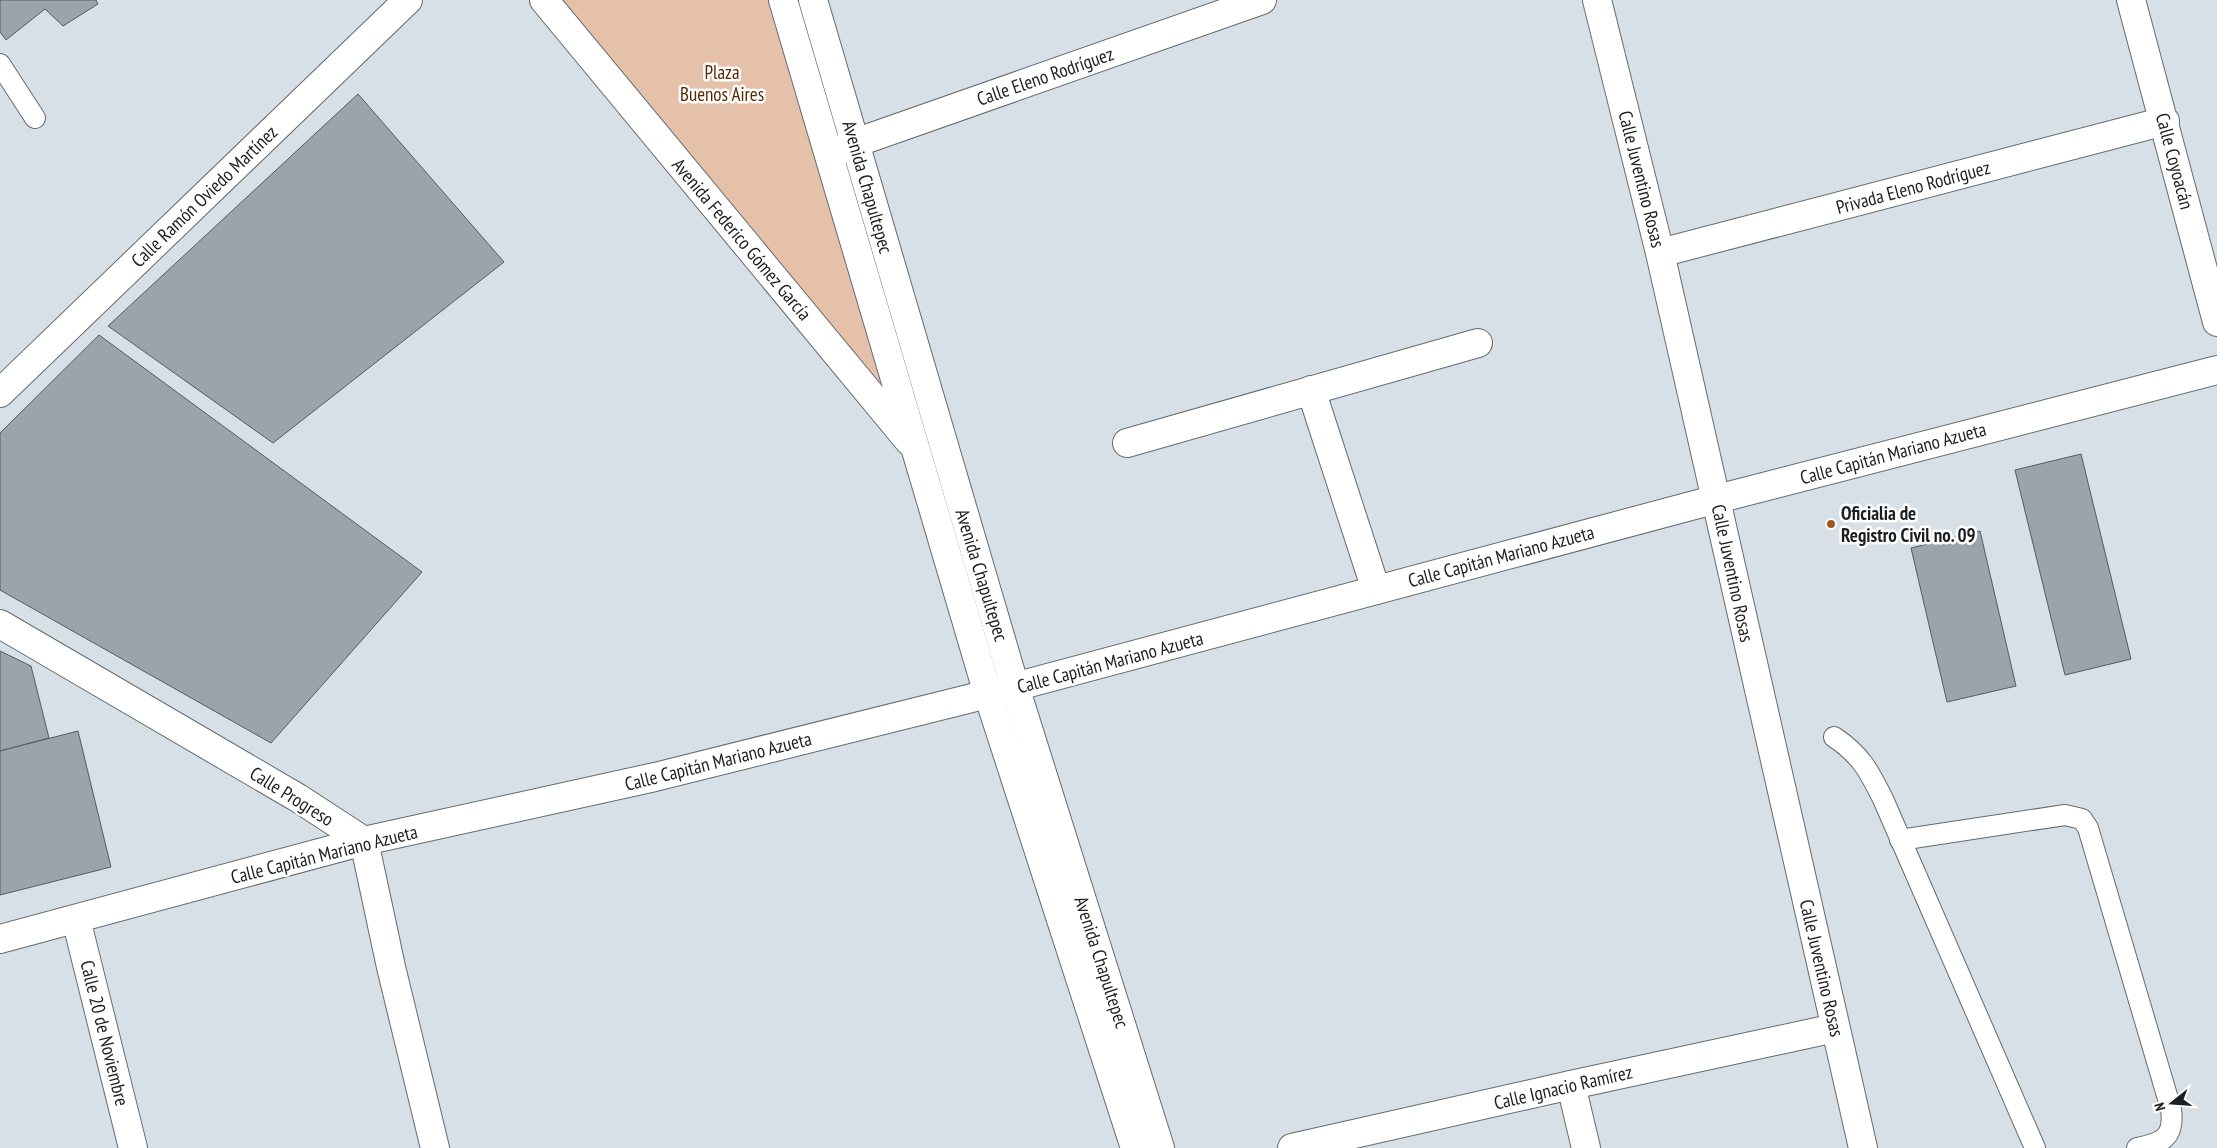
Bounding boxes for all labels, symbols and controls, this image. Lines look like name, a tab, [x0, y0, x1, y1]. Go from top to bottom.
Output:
street label: Calle Eleno Rodríguez	[974, 41, 1117, 111]
park label: Plaza Buenos Aires	[680, 60, 764, 106]
street label: Calle Juventino Rosas	[1613, 108, 1671, 250]
street label: Calle Coyoacán	[2151, 110, 2199, 212]
street label: Avenida Chapultepec	[838, 118, 899, 256]
street label: Calle Ramón Oviedo Martínez	[126, 120, 282, 272]
street label: Avenida Federico Gómez García	[667, 153, 817, 325]
street label: Privada Eleno Rodríguez	[1833, 155, 1993, 219]
street label: Calle Capitán Mariano Azueta	[1797, 417, 1989, 489]
place label: Oficialia de Registro Civil no. 09	[1841, 501, 1976, 547]
street label: Calle Juventino Rosas	[1707, 502, 1759, 644]
street label: Avenida Chapultepec	[950, 506, 1014, 644]
marker: Oficialia de Registro Civil no. 09	[1825, 518, 1837, 530]
street label: Calle Capitán Mariano Azueta	[1405, 520, 1597, 592]
street label: Calle Capitán Mariano Azueta	[1014, 626, 1206, 698]
street label: Calle Capitán Mariano Azueta	[622, 726, 814, 796]
street label: Calle Progreso	[246, 761, 338, 831]
street label: Calle Capitán Mariano Azueta	[228, 819, 420, 889]
street label: Avenida Chapultepec	[1069, 893, 1135, 1031]
street label: Calle Juventino Rosas	[1795, 897, 1849, 1039]
street label: Calle 20 de Noviembre	[75, 958, 135, 1108]
street label: Calle Ignacio Ramírez	[1491, 1059, 1635, 1115]
north arrow	[2147, 1078, 2197, 1128]
text: N	[2150, 1101, 2169, 1113]

